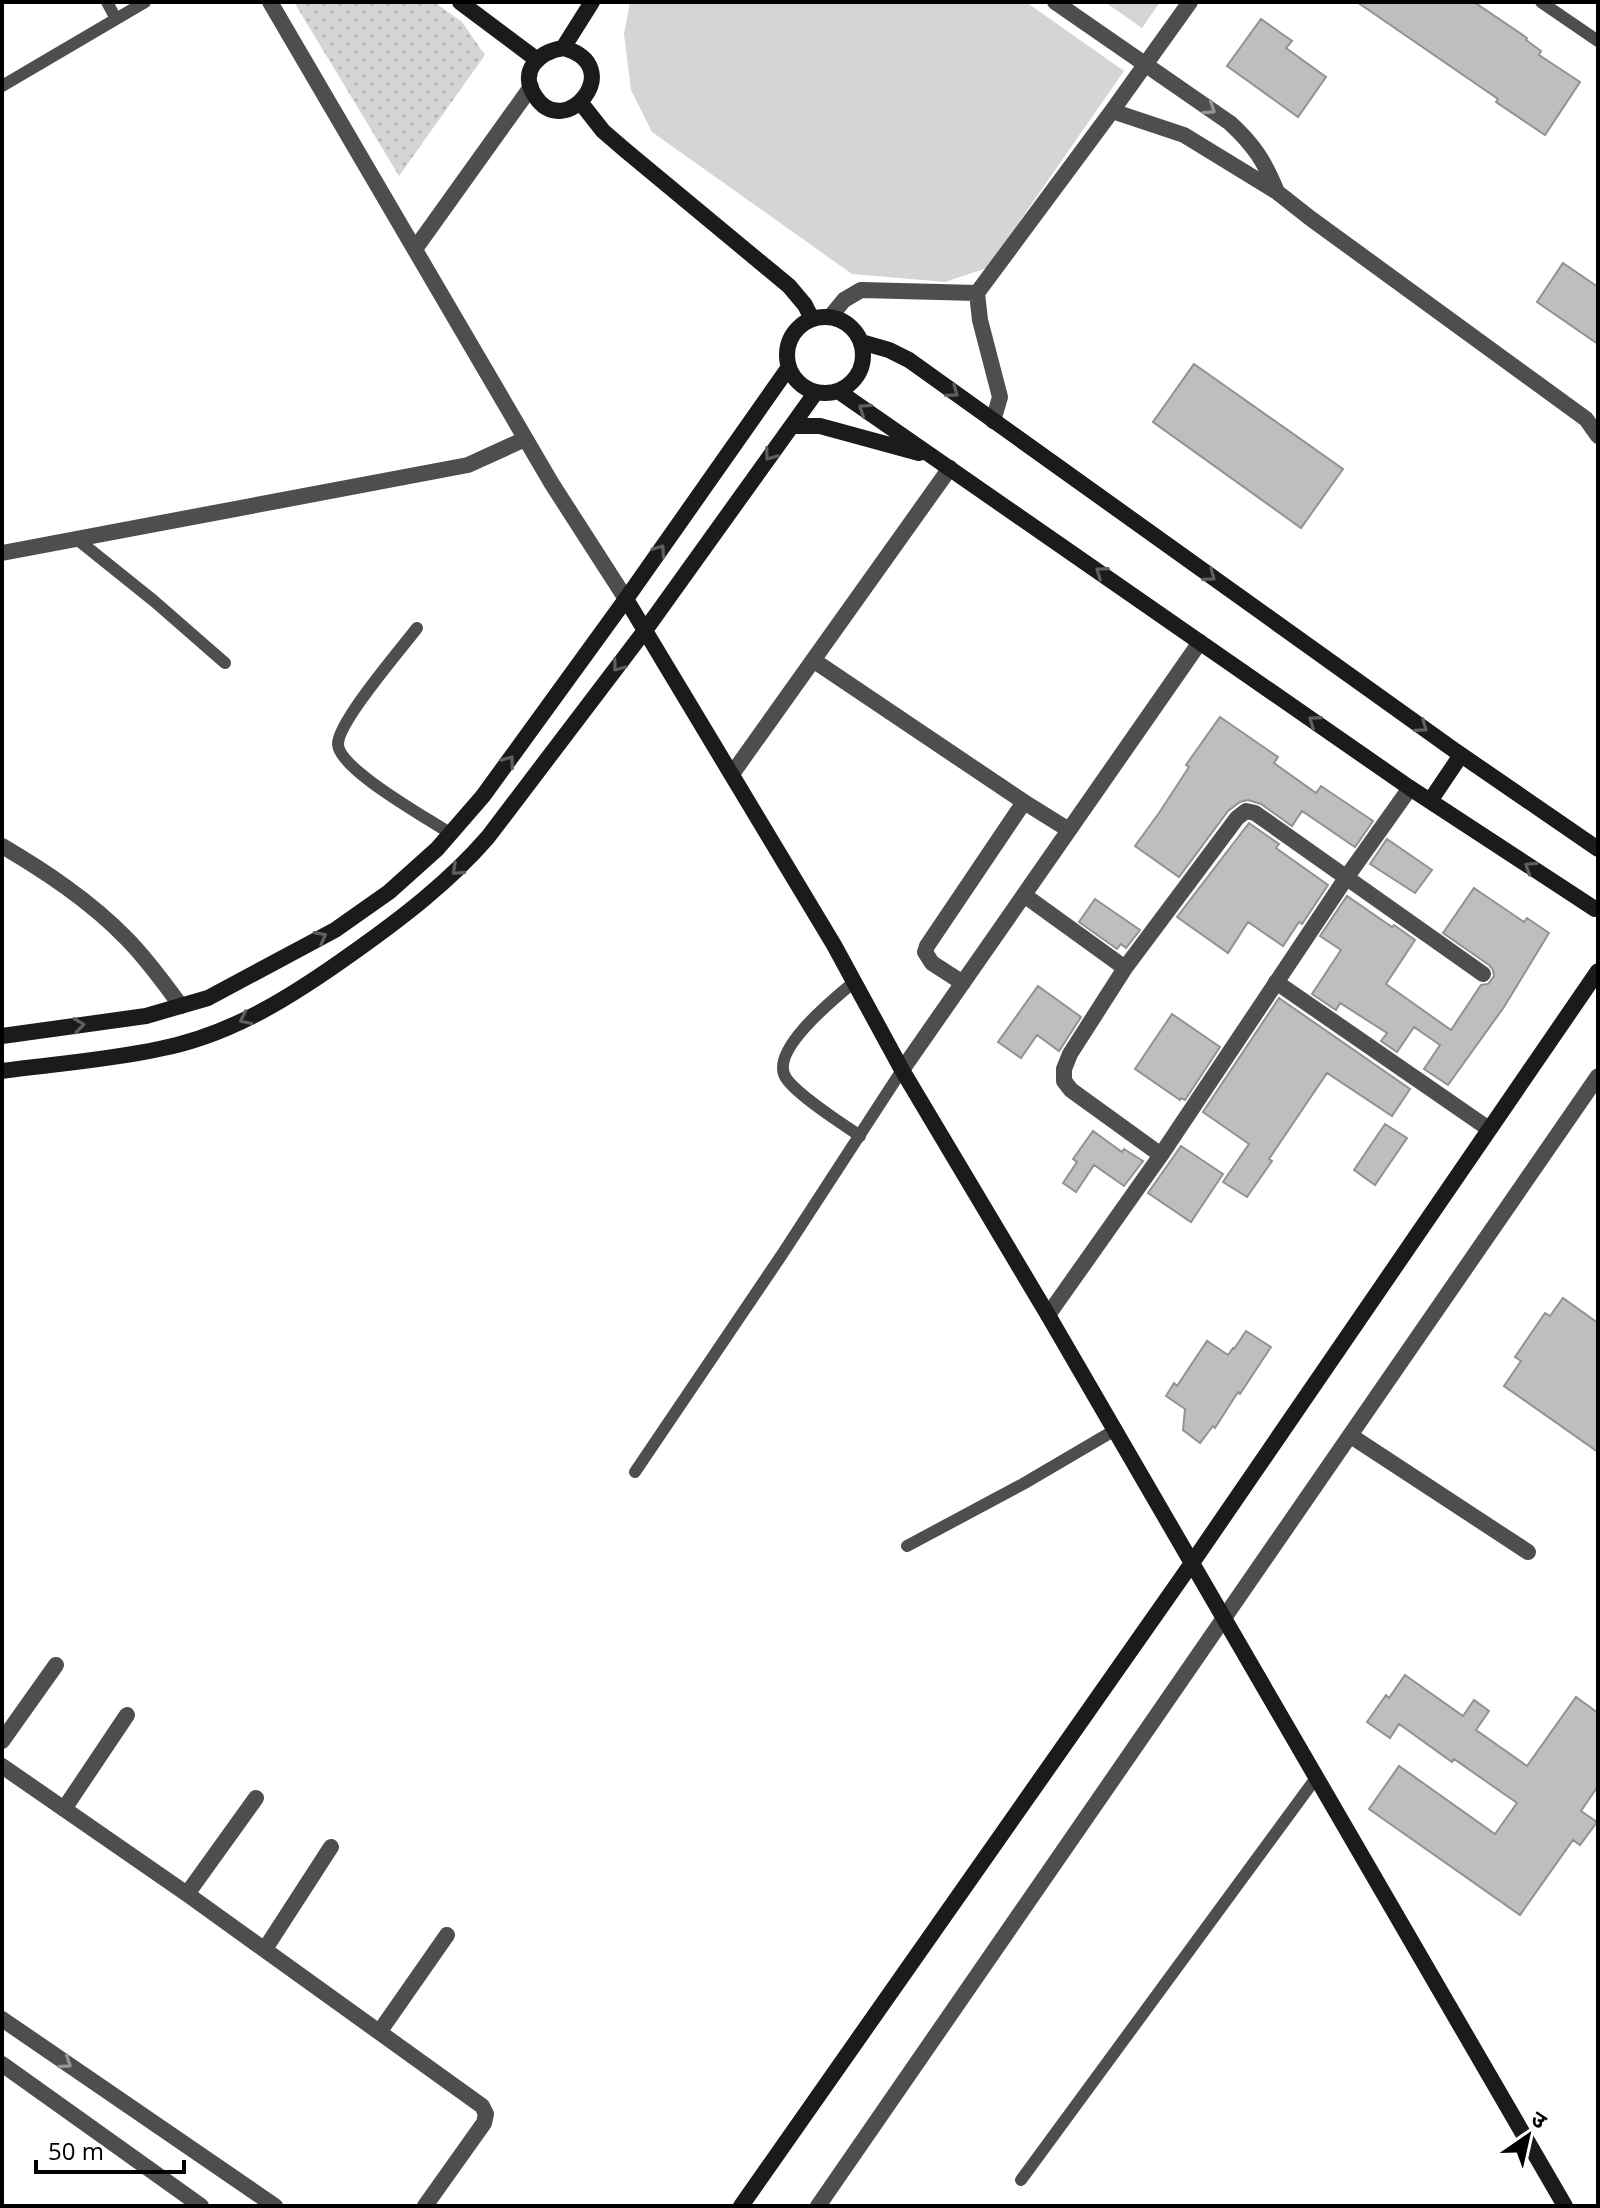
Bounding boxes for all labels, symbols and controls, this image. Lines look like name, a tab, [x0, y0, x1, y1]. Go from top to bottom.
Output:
one-way arrow	[1202, 99, 1216, 114]
one-way arrow	[945, 382, 959, 397]
one-way arrow	[858, 404, 872, 419]
one-way arrow	[766, 447, 780, 461]
one-way arrow	[650, 544, 665, 558]
one-way arrow	[1202, 566, 1216, 581]
one-way arrow	[1096, 567, 1110, 582]
one-way arrow	[613, 657, 628, 672]
one-way arrow	[1309, 716, 1323, 731]
one-way arrow	[1413, 717, 1427, 732]
one-way arrow	[499, 755, 513, 770]
one-way arrow	[452, 861, 467, 875]
one-way arrow	[1524, 861, 1539, 876]
one-way arrow	[312, 932, 327, 947]
one-way arrow	[239, 1010, 254, 1025]
one-way arrow	[72, 1017, 86, 1034]
one-way arrow	[58, 2053, 72, 2068]
north arrow	[1488, 2096, 1568, 2176]
text: उ	[1526, 2103, 1554, 2135]
scale bar	[36, 2124, 184, 2174]
text: 50 m	[48, 2134, 104, 2167]

